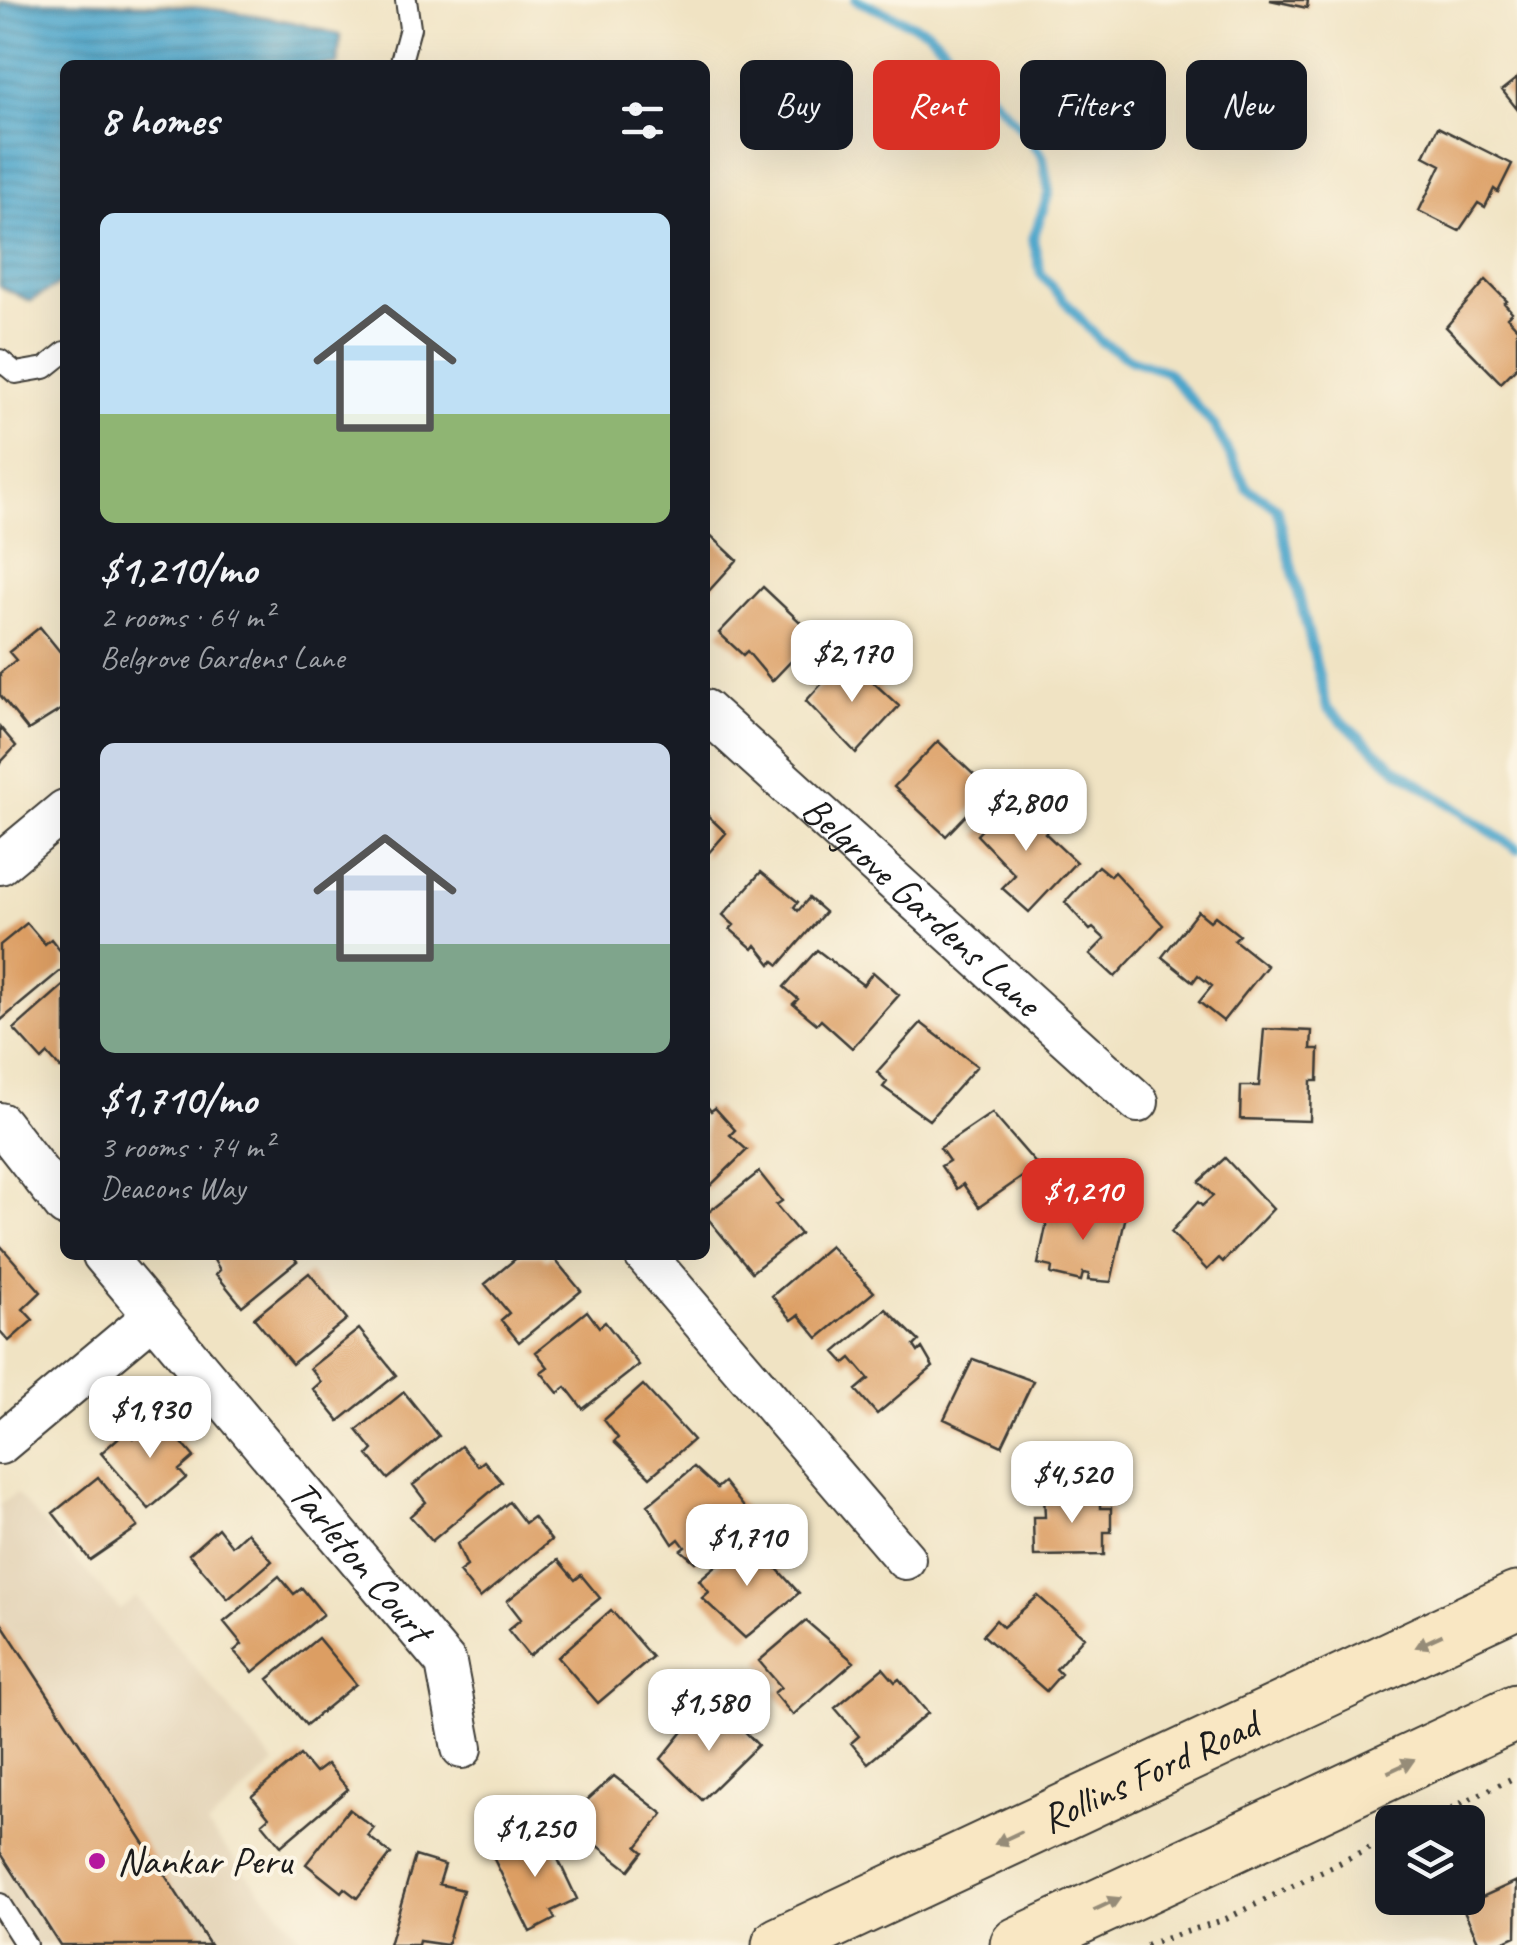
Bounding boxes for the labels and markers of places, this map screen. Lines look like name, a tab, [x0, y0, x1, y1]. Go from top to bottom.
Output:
pin: $2,170	[771, 620, 933, 705]
pin: $2,800	[945, 769, 1107, 854]
pin: $1,210	[1002, 1158, 1164, 1243]
pin: $1,930	[69, 1376, 231, 1461]
pin: $4,520	[991, 1441, 1153, 1526]
pin: $1,710	[666, 1504, 828, 1589]
pin: $1,580	[628, 1669, 790, 1754]
pin: $1,250	[454, 1795, 616, 1880]
place label: Nankar Peru	[117, 1836, 294, 1886]
marker: Nankar Peru	[86, 1850, 108, 1872]

